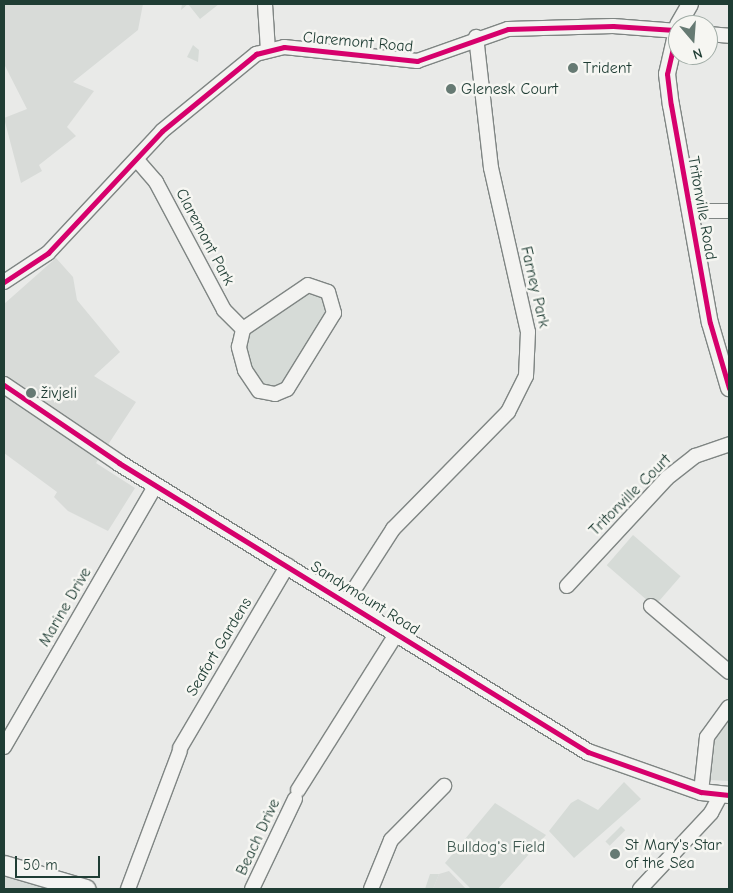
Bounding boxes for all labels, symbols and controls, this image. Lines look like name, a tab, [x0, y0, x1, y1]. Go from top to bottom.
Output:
north arrow	[668, 15, 718, 65]
street label: Claremont Road	[302, 28, 414, 56]
text: N	[691, 44, 704, 63]
place label: Trident	[583, 58, 631, 78]
marker: Trident	[567, 62, 579, 74]
place label: Glenesk Court	[461, 79, 558, 99]
marker: Glenesk Court	[445, 83, 457, 95]
street label: Tritonville Road	[683, 155, 721, 261]
street label: Claremont Park	[171, 185, 239, 289]
street label: Farney Park	[516, 244, 554, 330]
place label: živjeli	[41, 383, 77, 403]
marker: živjeli	[25, 387, 37, 399]
street label: Tritonville Court	[585, 450, 675, 540]
street label: Sandymount Road	[307, 557, 423, 639]
street label: Marine Drive	[35, 564, 95, 650]
street label: Seafort Gardens	[182, 594, 256, 700]
street label: Beach Drive	[232, 796, 284, 878]
place label: St Mary's Star of the Sea	[625, 835, 722, 873]
park label: Bulldog's Field	[447, 837, 545, 857]
scale bar	[18, 846, 102, 878]
marker: St Mary's Star of the Sea	[609, 848, 621, 860]
text: 50 m	[23, 856, 58, 874]

